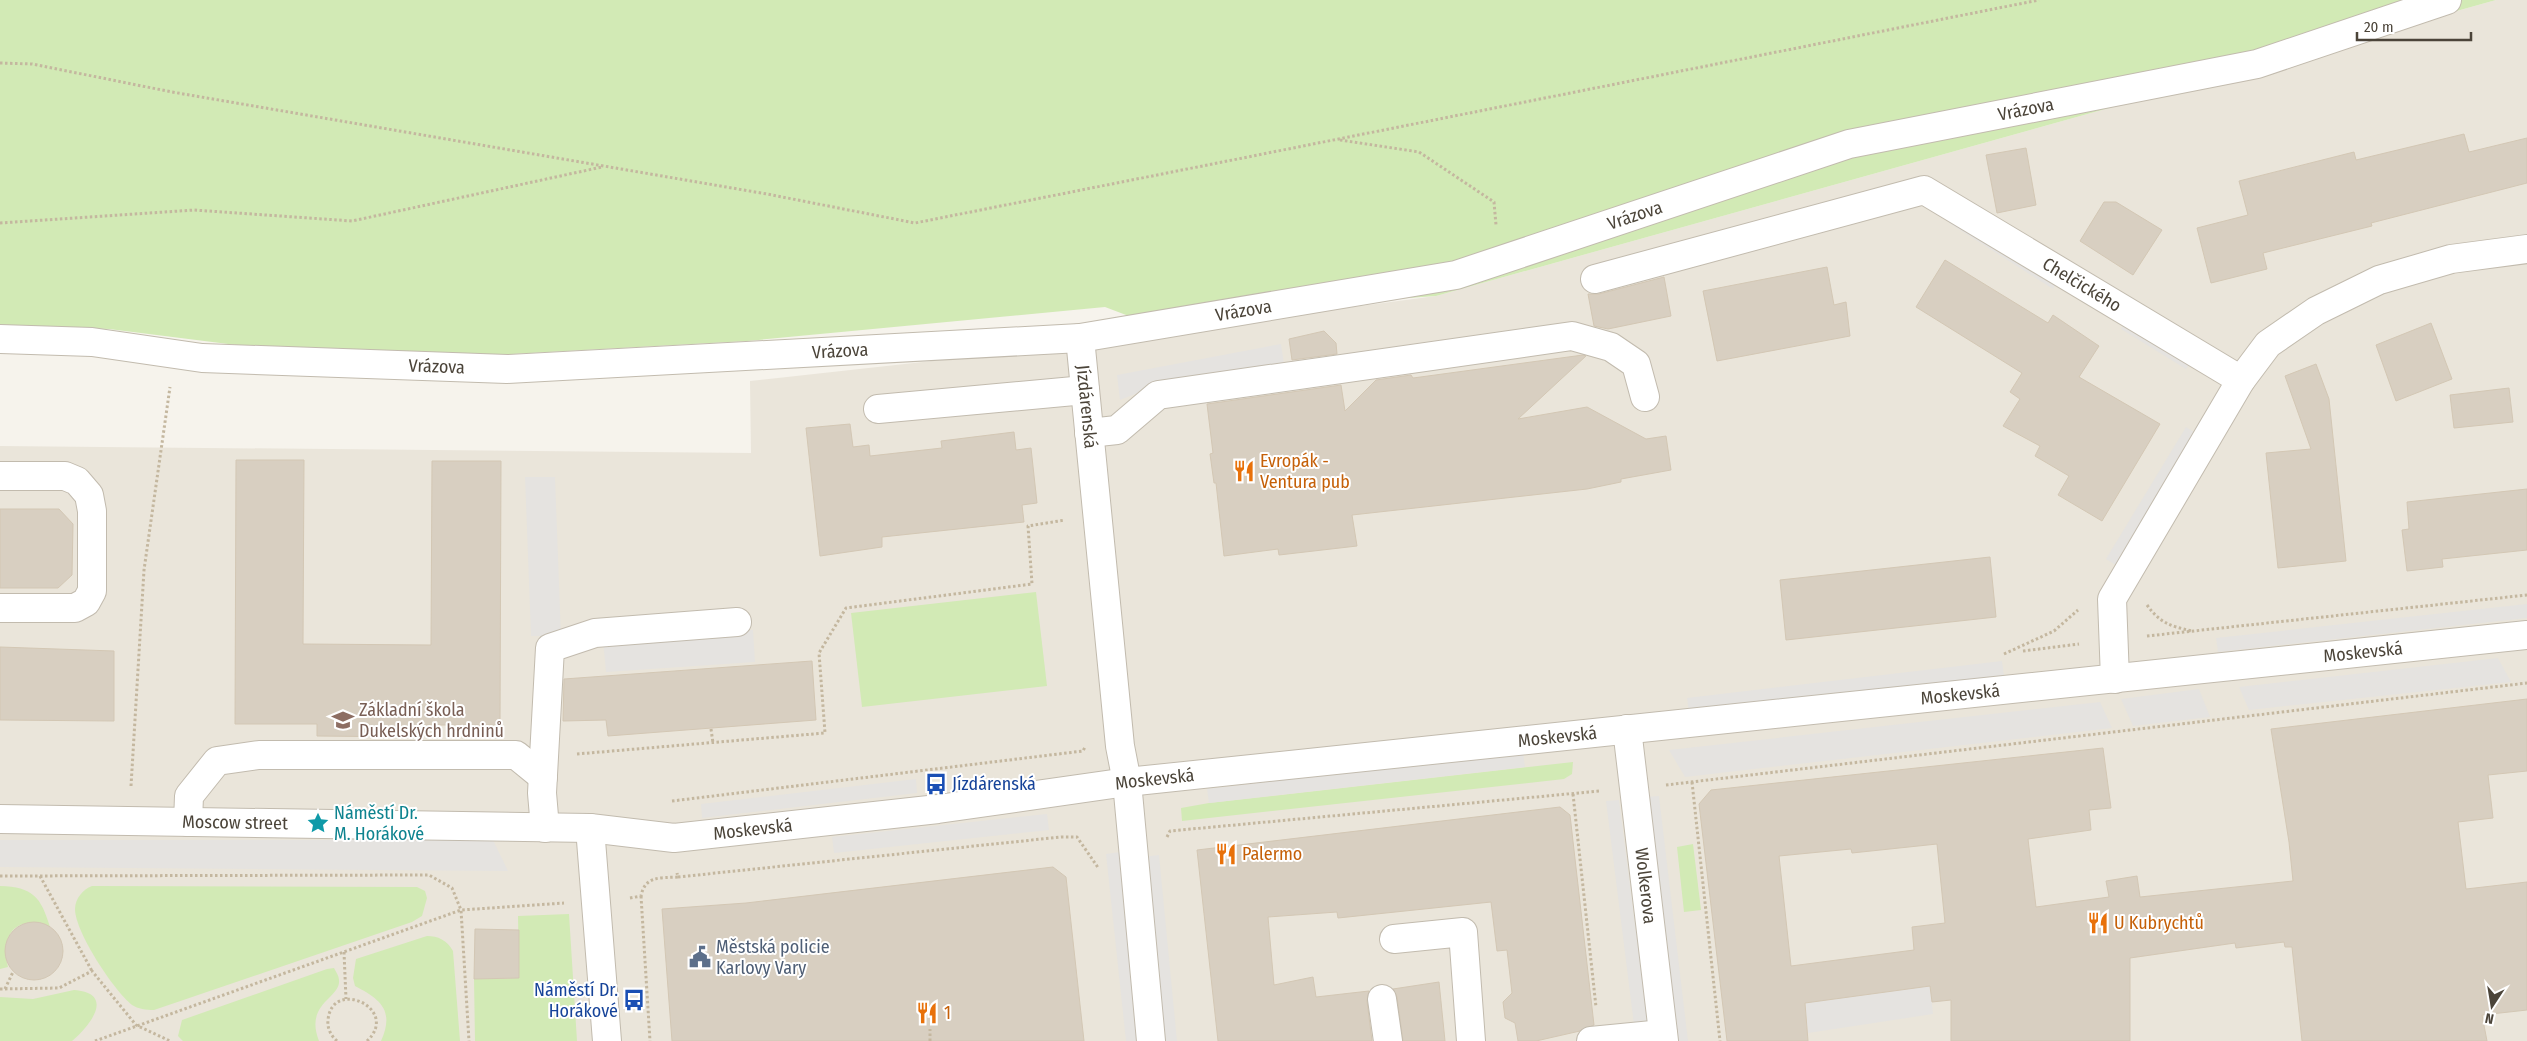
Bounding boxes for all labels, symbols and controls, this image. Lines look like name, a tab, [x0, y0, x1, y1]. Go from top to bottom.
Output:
scale bar	[2357, 10, 2471, 42]
text: 20 m	[2364, 18, 2394, 36]
street label: Vrázova	[1996, 93, 2056, 126]
street label: Vrázova	[1605, 196, 1665, 235]
street label: Chelčického	[2039, 253, 2125, 317]
street label: Vrázova	[1214, 295, 1273, 326]
street label: Vrázova	[811, 338, 869, 363]
street label: Vrázova	[408, 354, 465, 378]
street label: Jízdárenská	[1072, 364, 1102, 450]
place label: Evropák - Ventura pub	[1260, 450, 1350, 493]
restaurant icon: Evropák - Ventura pub	[1231, 458, 1257, 484]
street label: Moskevská	[2322, 637, 2404, 667]
street label: Moskevská	[1920, 679, 2001, 710]
place label: Základní škola Dukelských hrdninů	[359, 699, 504, 742]
school or university icon: Základní škola Dukelských hrdninů	[330, 707, 356, 733]
street label: Moskevská	[1517, 722, 1598, 752]
street label: Moskevská	[1114, 764, 1196, 795]
bus stop icon: Jízdárenská	[923, 771, 949, 797]
place label: Jízdárenská	[952, 773, 1036, 795]
place label: Náměstí Dr. M. Horákové	[334, 802, 424, 845]
place icon: Náměstí Dr. M. Horákové	[305, 810, 331, 836]
street label: Moscow street	[182, 811, 288, 834]
street label: Moskevská	[712, 814, 794, 845]
restaurant icon: Palermo	[1213, 841, 1239, 867]
place label: Palermo	[1242, 843, 1302, 865]
street label: Wolkerova	[1630, 847, 1661, 925]
restaurant icon: U Kubrychtů	[2085, 910, 2111, 936]
place label: U Kubrychtů	[2114, 912, 2204, 934]
place label: Městská policie Karlovy Vary	[716, 936, 830, 979]
public building icon: Městská policie Karlovy Vary	[687, 944, 713, 970]
place label: Náměstí Dr. Horákové	[534, 979, 618, 1022]
north arrow	[2467, 981, 2517, 1031]
bus stop icon: Náměstí Dr. Horákové	[621, 987, 647, 1013]
restaurant icon: 1	[914, 1000, 940, 1026]
place label: 1	[944, 1002, 951, 1024]
text: N	[2484, 1009, 2495, 1027]

